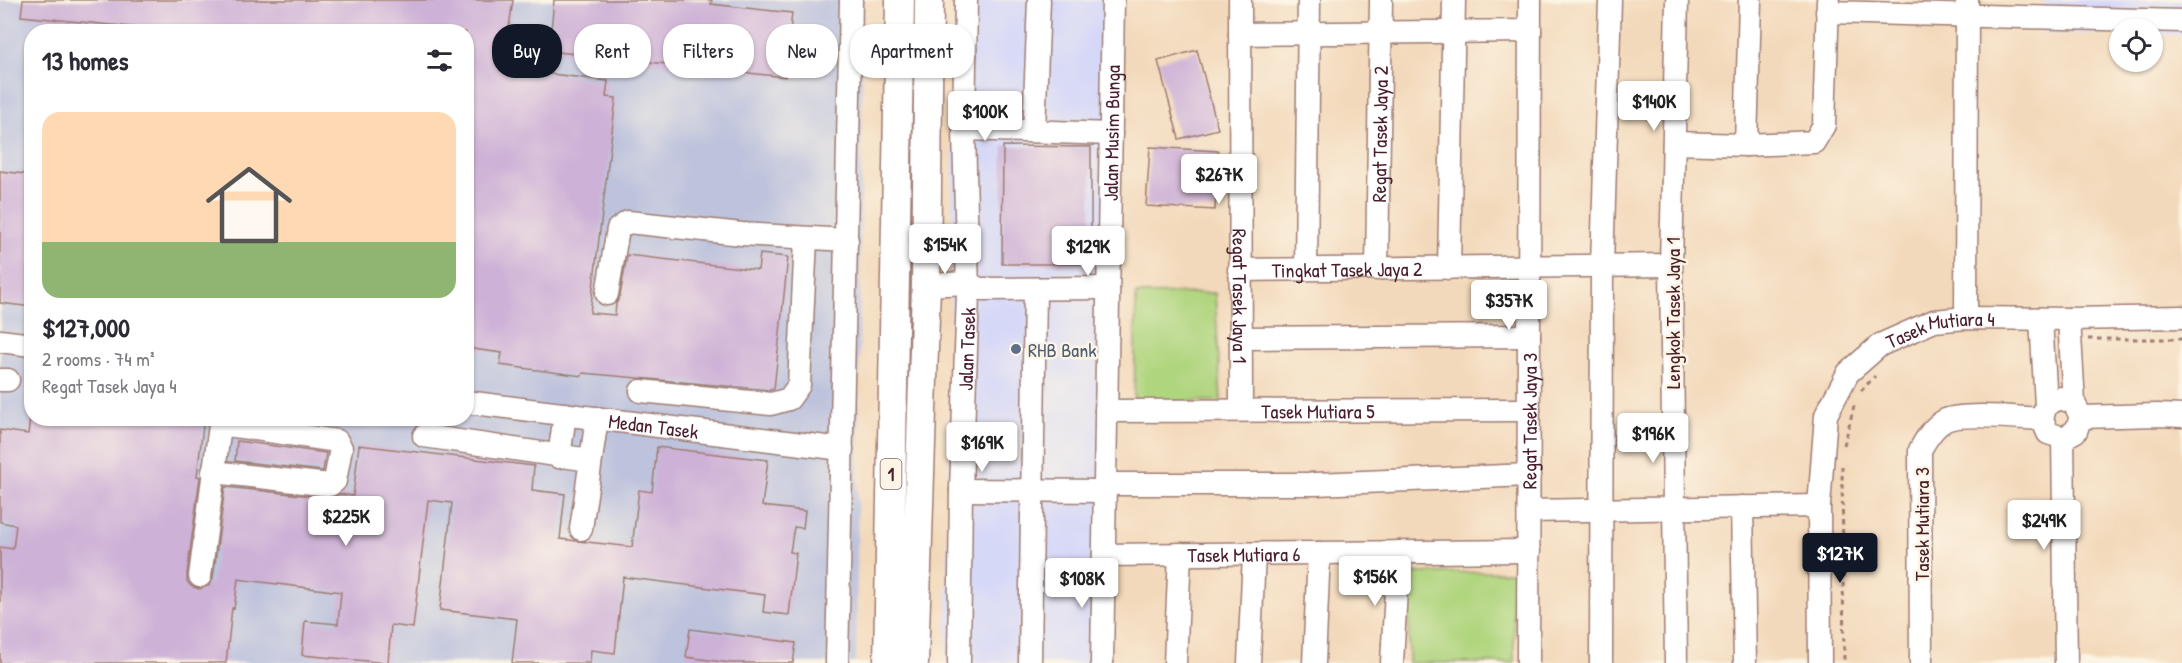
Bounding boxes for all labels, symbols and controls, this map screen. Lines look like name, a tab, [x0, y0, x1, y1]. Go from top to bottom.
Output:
map controls	[2109, 18, 2163, 72]
button: locate	[2109, 18, 2163, 72]
chip: Buy	[492, 24, 562, 78]
chip: Rent	[574, 24, 651, 78]
chip: Filters	[663, 24, 754, 78]
chip: New	[766, 24, 838, 78]
chip: Apartment	[850, 24, 974, 78]
text: 13 homes	[42, 43, 129, 78]
icon: filters	[423, 44, 456, 77]
street label: Jalan Musim Bunga	[1096, 65, 1125, 201]
street label: Regat Tasek Jaya 2	[1364, 65, 1394, 203]
pin: $140K	[1612, 81, 1696, 132]
text: $140K	[1632, 87, 1676, 114]
pin: $100K	[943, 91, 1027, 142]
text: $100K	[962, 97, 1008, 124]
icon: home	[195, 151, 303, 259]
pin: $267K	[1177, 154, 1261, 205]
text: $267K	[1195, 160, 1243, 187]
pin: $154K	[903, 224, 987, 275]
pin: $129K	[1046, 226, 1130, 277]
street label: Regat Tasek Jaya 1	[1227, 229, 1254, 363]
text: $154K	[923, 230, 967, 257]
text: $129K	[1066, 232, 1110, 259]
street label: Lengkok Tasek Jaya 1	[1659, 237, 1686, 389]
street label: Tingkat Tasek Jaya 2	[1271, 254, 1423, 283]
pin: $357K	[1467, 280, 1551, 331]
text: $357K	[1485, 286, 1533, 313]
street label: Tasek Mutiara 4	[1881, 304, 1995, 354]
street label: Jalan Tasek	[951, 307, 981, 391]
text: $127,000	[42, 310, 130, 345]
place label: RHB Bank	[1028, 336, 1097, 363]
marker: RHB Bank	[1009, 342, 1023, 356]
text: 2 rooms · 74 m²	[42, 345, 154, 372]
street label: Regat Tasek Jaya 3	[1515, 353, 1542, 489]
text: Regat Tasek Jaya 4	[42, 372, 177, 399]
street label: Tasek Mutiara 5	[1261, 397, 1375, 424]
street label: Medan Tasek	[607, 406, 700, 444]
pin: $196K	[1611, 413, 1695, 464]
text: $196K	[1631, 419, 1675, 446]
pin: $169K	[940, 422, 1024, 473]
text: $169K	[960, 428, 1004, 455]
road number: 1	[880, 459, 902, 489]
street label: Tasek Mutiara 3	[1908, 467, 1935, 581]
pin: $225K	[304, 496, 388, 547]
pin: $249K	[2002, 500, 2086, 551]
text: $225K	[322, 502, 370, 529]
text: $249K	[2022, 506, 2066, 533]
pin: $127K	[1798, 533, 1882, 584]
text: $127K	[1816, 539, 1864, 566]
street label: Tasek Mutiara 6	[1187, 540, 1301, 568]
pin: $156K	[1333, 556, 1417, 607]
pin: $108K	[1040, 558, 1124, 609]
text: $156K	[1353, 562, 1397, 589]
text: $108K	[1059, 564, 1105, 591]

